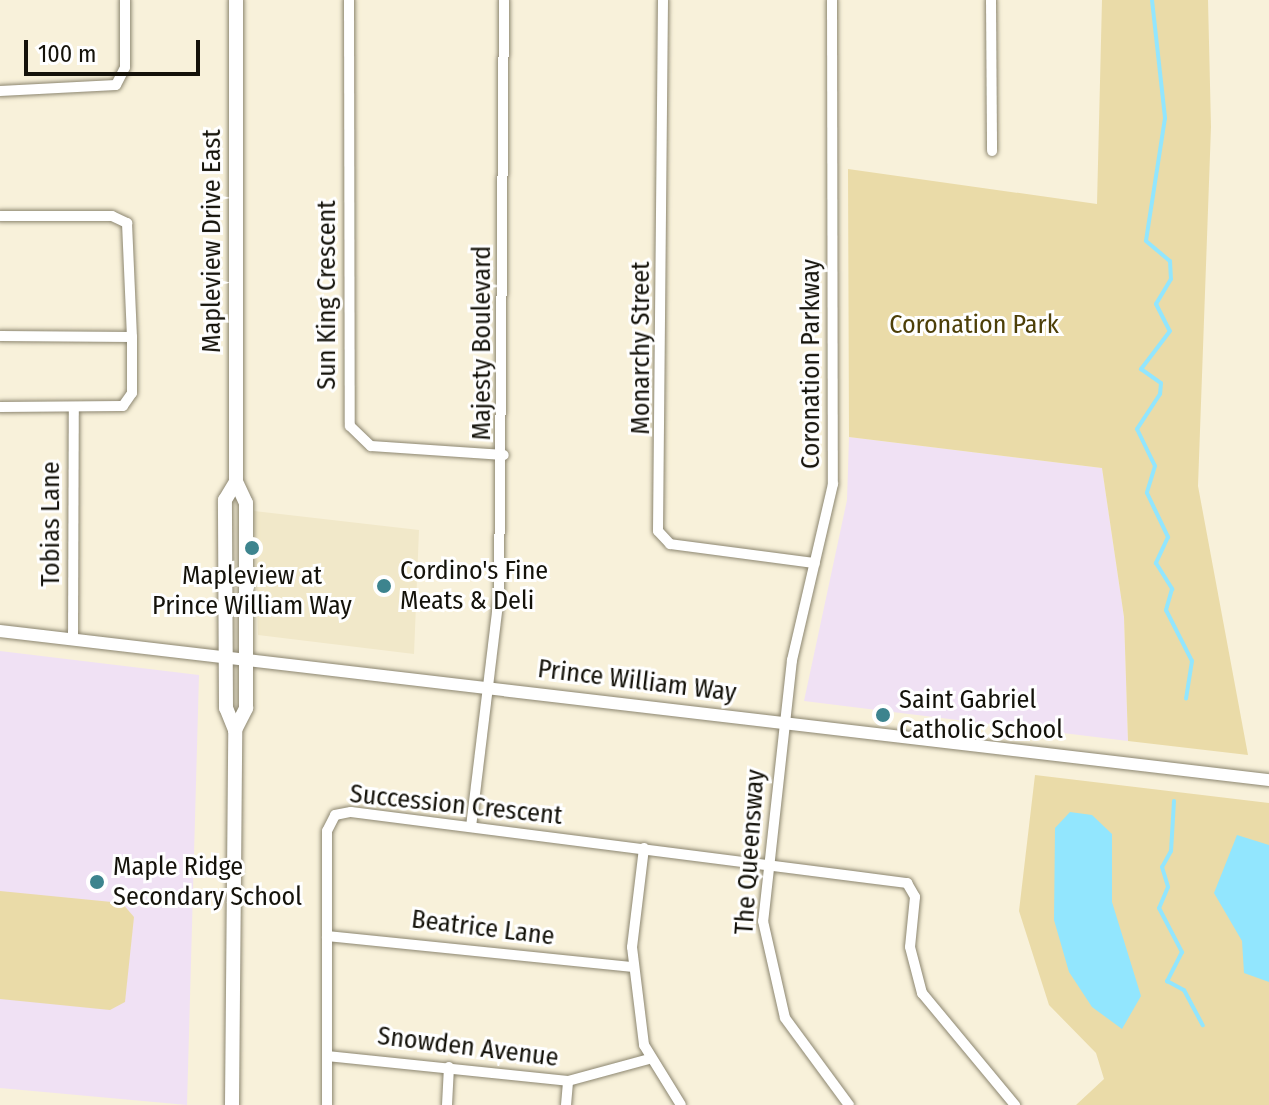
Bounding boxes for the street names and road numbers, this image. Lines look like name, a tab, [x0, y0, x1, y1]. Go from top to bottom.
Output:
street label: Mapleview Drive East	[196, 129, 228, 353]
street label: Sun King Crescent	[311, 200, 343, 390]
street label: Majesty Boulevard	[466, 246, 498, 440]
street label: Coronation Parkway	[795, 259, 827, 469]
street label: Monarchy Street	[625, 261, 657, 435]
street label: Tobias Lane	[35, 461, 67, 587]
street label: Prince William Way	[536, 653, 738, 709]
street label: The Queensway	[729, 768, 771, 936]
street label: Succession Crescent	[348, 778, 564, 832]
street label: Beatrice Lane	[410, 904, 556, 952]
street label: Snowden Avenue	[376, 1020, 560, 1074]

